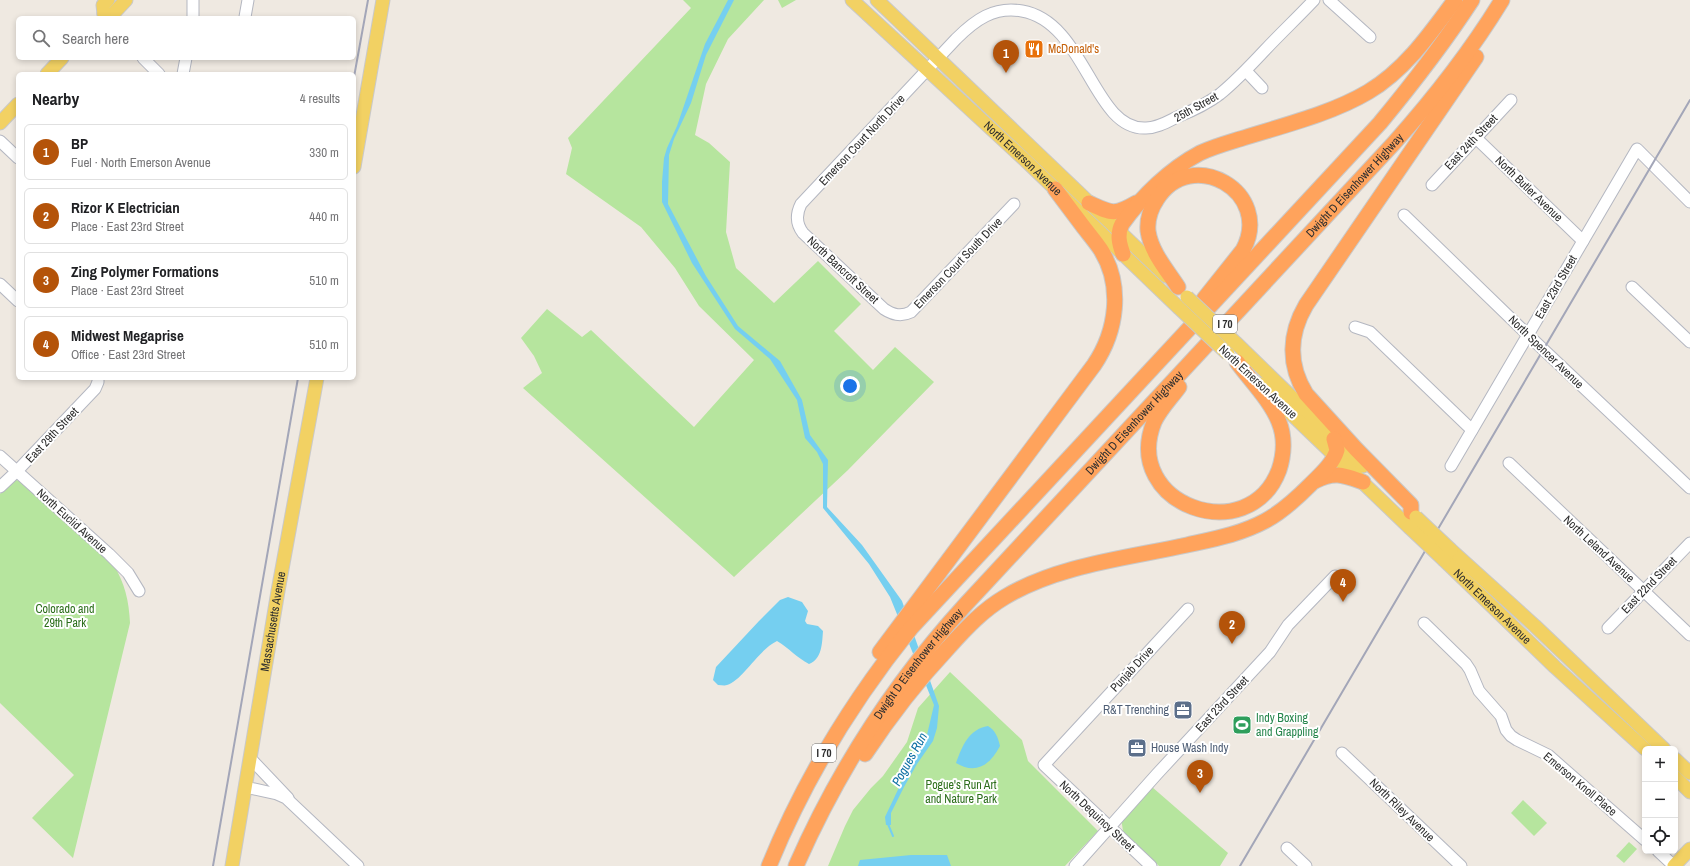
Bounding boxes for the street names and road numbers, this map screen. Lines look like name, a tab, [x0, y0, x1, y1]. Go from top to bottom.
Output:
street label: 25th Street	[1171, 88, 1221, 126]
street label: Emerson Court North Drive	[815, 91, 909, 189]
street label: East 24th Street	[1441, 111, 1501, 173]
street label: North Emerson Avenue	[980, 118, 1065, 199]
street label: Dwight D Eisenhower Highway	[1302, 130, 1407, 241]
street label: North Butler Avenue	[1492, 153, 1566, 225]
street label: Emerson Court South Drive	[910, 214, 1006, 312]
street label: North Bancroft Street	[804, 233, 882, 308]
street label: East 23rd Street	[1531, 252, 1581, 322]
street label: North Spencer Avenue	[1505, 312, 1587, 392]
road number: I 70	[1213, 315, 1237, 333]
street label: North Emerson Avenue	[1215, 342, 1301, 422]
street label: Dwight D Eisenhower Highway	[1082, 367, 1187, 478]
street label: East 29th Street	[22, 404, 82, 466]
street label: North Euclid Avenue	[33, 485, 111, 557]
street label: North Leland Avenue	[1560, 512, 1638, 586]
street label: East 22nd Street	[1618, 553, 1680, 617]
street label: North Emerson Avenue	[1450, 565, 1534, 648]
street label: Massachusetts Avenue	[257, 570, 289, 673]
street label: Dwight D Eisenhower Highway	[870, 605, 966, 722]
street label: Punjab Drive	[1107, 643, 1157, 695]
street label: East 23rd Street	[1192, 672, 1252, 735]
road number: I 70	[812, 744, 836, 762]
street label: Emerson Knoll Place	[1540, 749, 1620, 819]
street label: North Riley Avenue	[1366, 775, 1438, 845]
street label: North Dequincy Street	[1056, 777, 1138, 855]

